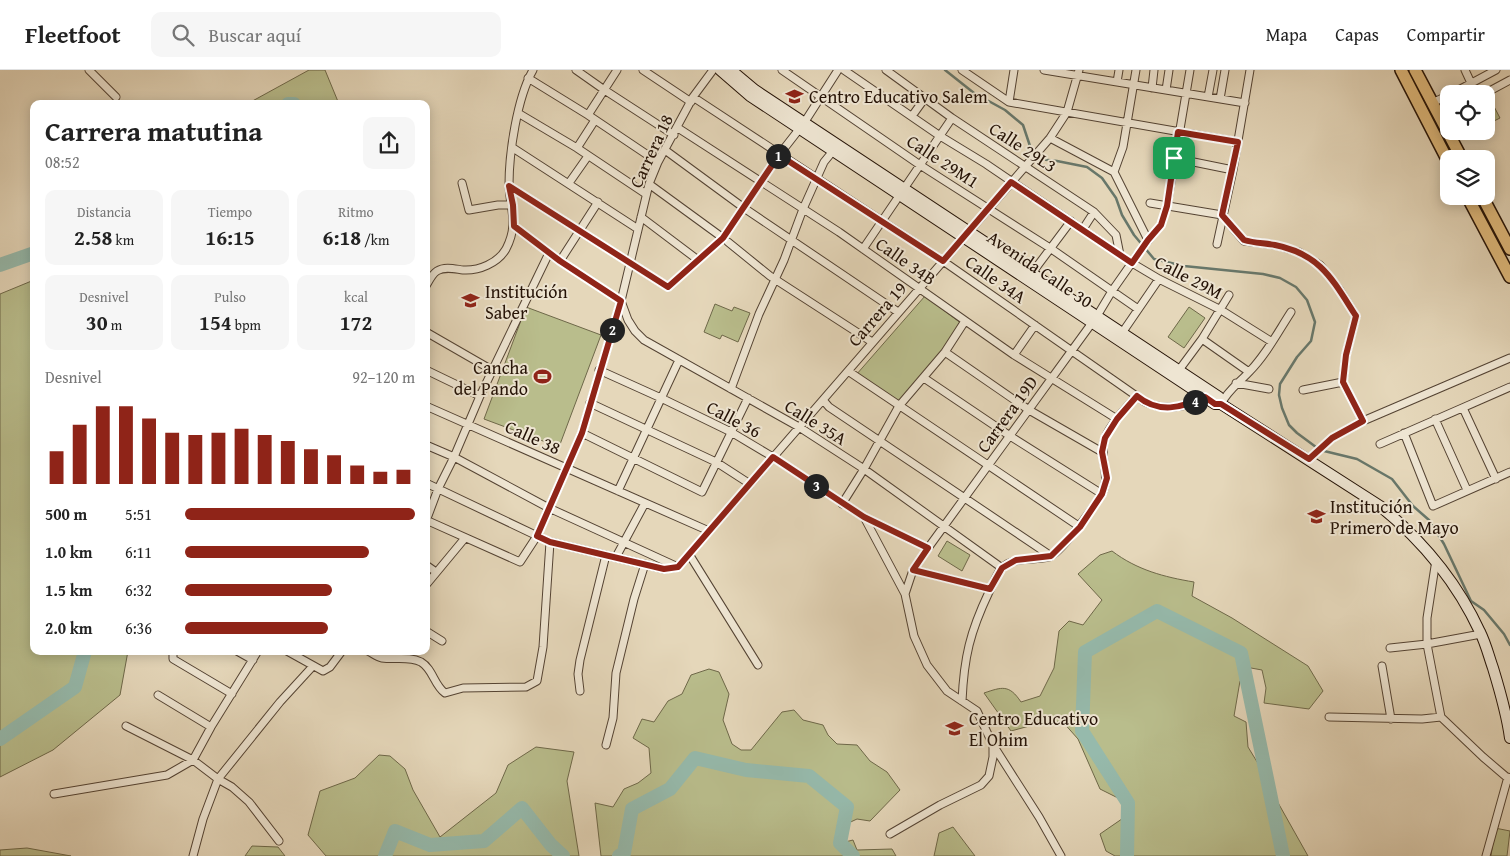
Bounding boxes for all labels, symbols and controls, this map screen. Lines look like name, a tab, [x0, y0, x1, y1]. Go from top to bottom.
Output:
search box	[151, 12, 501, 57]
text: Fleetfoot	[25, 17, 121, 52]
icon: search	[169, 21, 197, 49]
text: Buscar aquí	[209, 21, 301, 49]
text: Mapa	[1266, 21, 1307, 48]
text: Capas	[1335, 21, 1379, 48]
text: Compartir	[1407, 21, 1485, 48]
place label: Centro Educativo Salem	[809, 83, 988, 110]
map controls	[1440, 85, 1495, 205]
button: locate	[1440, 85, 1495, 140]
school or university icon: Centro Educativo Salem	[785, 86, 805, 106]
text: Carrera matutina	[45, 110, 263, 151]
street label: Carrera 18	[622, 110, 680, 192]
street label: Calle 29L3	[984, 115, 1062, 179]
button: share	[363, 117, 415, 169]
street label: Calle 29M1	[901, 127, 985, 195]
pin	[1153, 137, 1195, 179]
pin: 1	[766, 144, 790, 168]
icon: arrive	[1160, 144, 1188, 172]
text: 1	[775, 146, 782, 166]
text: 08:52	[45, 150, 80, 174]
button: layers	[1440, 150, 1495, 205]
text: Distancia	[77, 202, 131, 222]
text: Tiempo	[208, 202, 252, 222]
text: Ritmo	[338, 202, 374, 222]
text: 2.58	[74, 222, 112, 253]
text: 16:15	[205, 222, 255, 253]
text: 6:18	[323, 222, 361, 253]
street label: Avenida Calle 30	[982, 224, 1099, 315]
text: km	[112, 230, 134, 250]
text: /km	[361, 230, 389, 250]
street label: Calle 34B	[870, 230, 942, 292]
street label: Calle 34A	[960, 248, 1032, 310]
street label: Calle 29M	[1150, 248, 1228, 306]
street label: Carrera 19	[841, 276, 913, 352]
place label: Institución Saber	[485, 278, 568, 326]
text: Desnivel	[79, 287, 129, 307]
text: Pulso	[214, 287, 246, 307]
text: kcal	[344, 287, 368, 307]
school or university icon: Institución Saber	[461, 291, 481, 311]
text: 30	[86, 307, 108, 338]
text: 154	[199, 307, 232, 338]
text: 172	[340, 307, 372, 338]
text: m	[108, 315, 122, 335]
text: bpm	[232, 315, 261, 335]
pin: 2	[600, 318, 624, 342]
text: 2	[609, 320, 616, 340]
place label: Cancha del Pando	[454, 354, 528, 402]
text: Desnivel	[45, 365, 102, 389]
text: 92–120 m	[352, 365, 415, 389]
sports icon: Cancha del Pando	[532, 367, 552, 387]
street label: Carrera 19D	[970, 370, 1044, 458]
pin: 4	[1182, 390, 1208, 414]
street label: Calle 35A	[780, 392, 853, 452]
text: 4	[1192, 392, 1199, 412]
street label: Calle 36	[702, 393, 766, 445]
street label: Calle 38	[501, 413, 565, 461]
pin: 3	[804, 474, 828, 498]
text: 3	[813, 476, 820, 496]
place label: Institución Primero de Mayo	[1330, 493, 1459, 541]
text: 500 m	[45, 502, 87, 526]
text: 5:51	[125, 502, 152, 526]
school or university icon: Institución Primero de Mayo	[1306, 506, 1326, 526]
text: 1.0 km	[45, 540, 92, 564]
text: 6:11	[125, 540, 152, 564]
text: 1.5 km	[45, 578, 92, 602]
text: 6:32	[125, 578, 152, 602]
text: 2.0 km	[45, 616, 92, 640]
text: 6:36	[125, 616, 152, 640]
place label: Centro Educativo El Ohim	[969, 705, 1098, 753]
school or university icon: Centro Educativo El Ohim	[945, 718, 965, 738]

